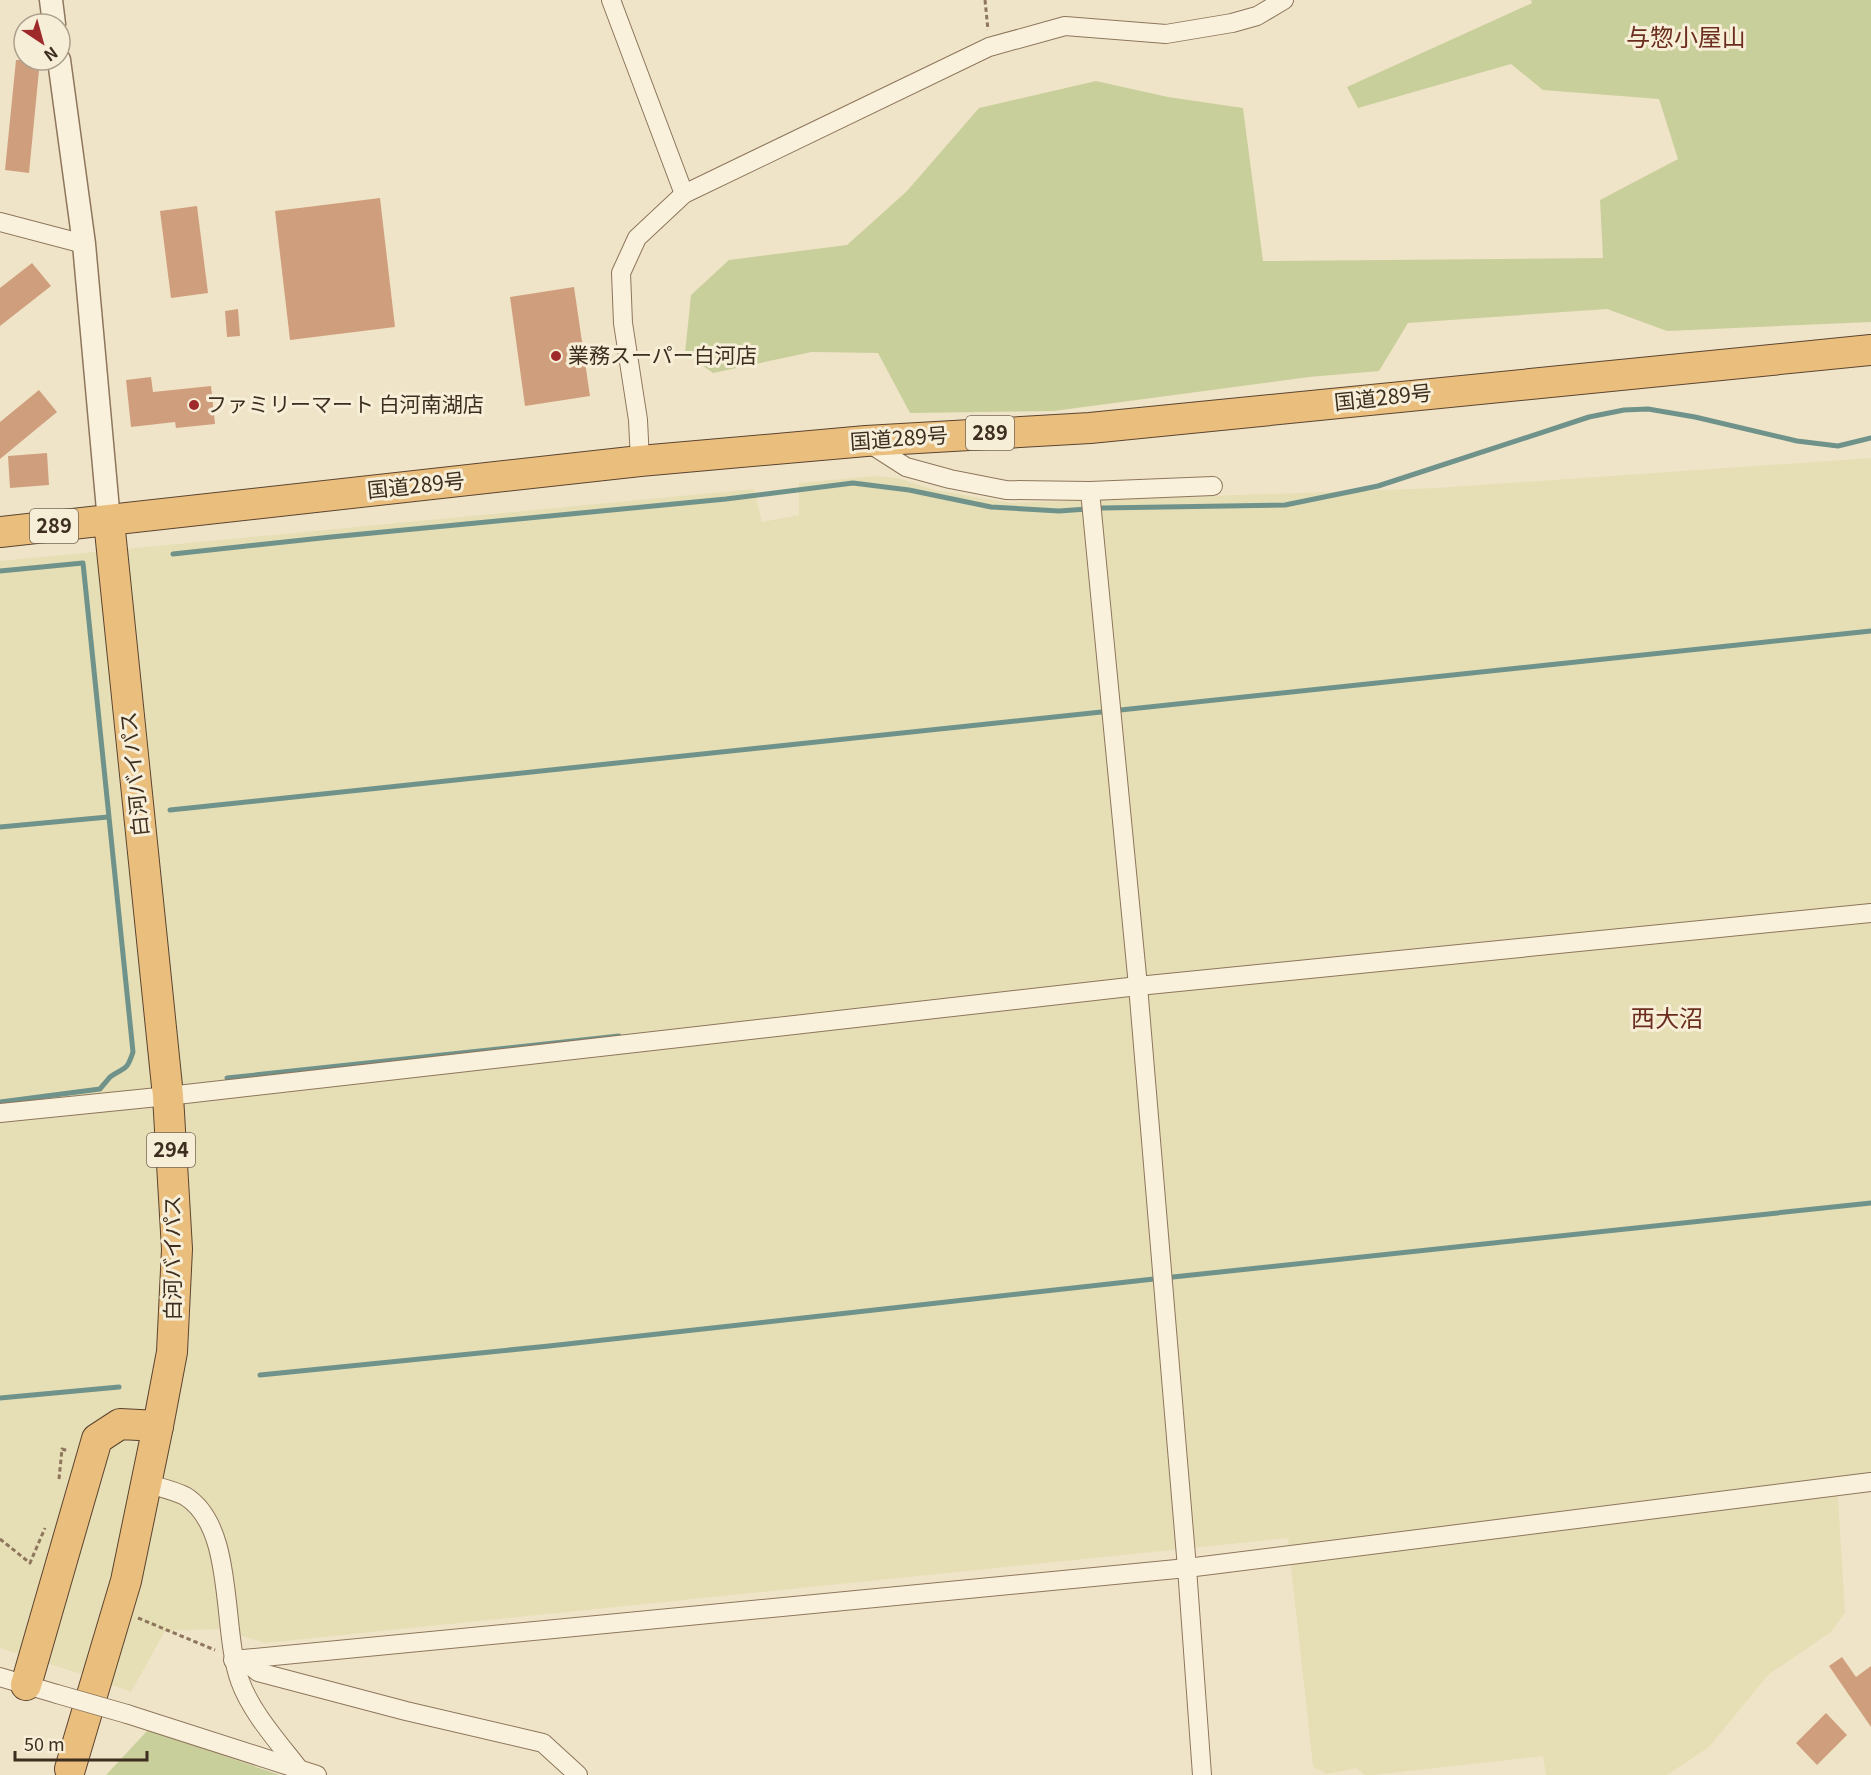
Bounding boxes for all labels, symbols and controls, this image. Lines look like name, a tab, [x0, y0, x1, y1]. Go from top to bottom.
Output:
north arrow	[12, 12, 72, 72]
district label: 与惣小屋山	[1626, 18, 1746, 53]
text: N	[40, 42, 63, 68]
place label: 業務スーパー白河店	[568, 339, 757, 369]
marker: 業務スーパー白河店	[549, 349, 563, 363]
street label: 国道289号	[1333, 376, 1433, 416]
place label: ファミリーマート 白河南湖店	[206, 388, 484, 418]
marker: ファミリーマート 白河南湖店	[187, 398, 201, 412]
road number: 289	[966, 416, 1014, 450]
street label: 国道289号	[849, 419, 949, 455]
street label: 国道289号	[366, 464, 466, 504]
road number: 289	[30, 509, 78, 543]
street label: 白河バイパス	[112, 710, 154, 838]
district label: 西大沼	[1631, 999, 1703, 1034]
road number: 294	[147, 1133, 195, 1167]
street label: 白河バイパス	[156, 1195, 186, 1321]
scale bar	[15, 1724, 147, 1762]
text: 50 m	[24, 1730, 65, 1756]

